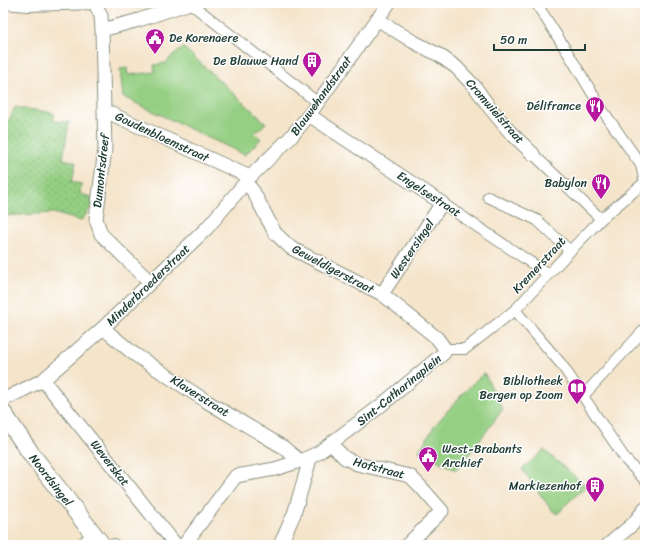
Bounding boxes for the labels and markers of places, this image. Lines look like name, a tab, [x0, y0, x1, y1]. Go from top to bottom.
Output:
public building icon: De Korenaere	[144, 27, 166, 55]
place label: De Korenaere	[169, 27, 238, 49]
place label: De Blauwe Hand	[213, 50, 300, 72]
building icon: De Blauwe Hand	[301, 50, 323, 78]
place label: Délifrance	[527, 95, 581, 117]
restaurant icon: Délifrance	[584, 95, 606, 123]
place label: Babylon	[545, 172, 588, 194]
restaurant icon: Babylon	[590, 172, 612, 200]
place label: Bibliotheek Bergen op Zoom	[479, 370, 564, 406]
library icon: Bibliotheek Bergen op Zoom	[566, 377, 588, 405]
place label: West-Brabants Archief	[441, 438, 522, 474]
public building icon: West-Brabants Archief	[417, 445, 439, 473]
place label: Markiezenhof	[509, 475, 583, 497]
building icon: Markiezenhof	[584, 475, 606, 503]

